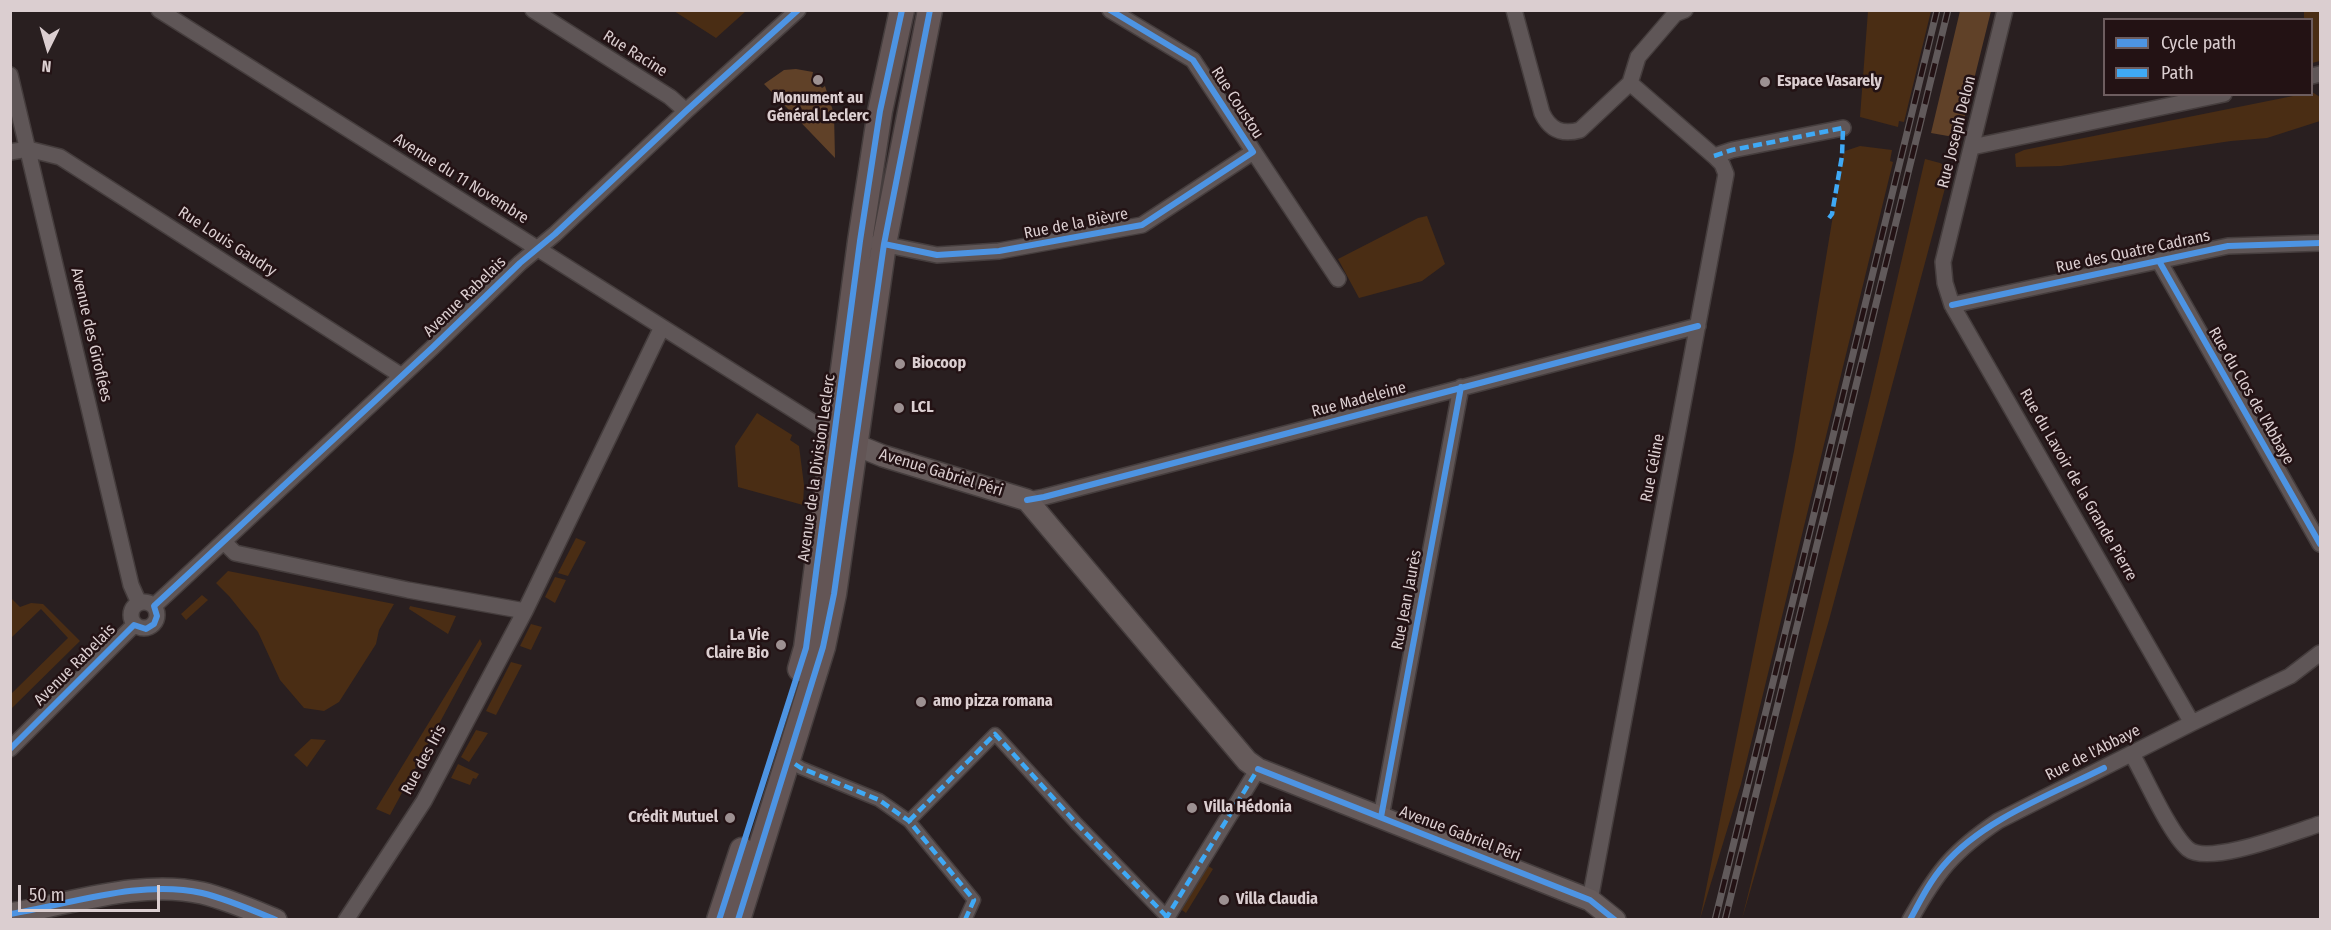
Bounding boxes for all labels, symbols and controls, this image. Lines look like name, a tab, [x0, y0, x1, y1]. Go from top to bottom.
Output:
north arrow	[18, 18, 78, 78]
legend	[2103, 18, 2313, 96]
street label: Rue Racine	[599, 27, 671, 81]
text: Cycle path	[2161, 32, 2236, 54]
text: N	[41, 57, 52, 76]
text: Path	[2161, 62, 2194, 84]
street label: Rue Coustou	[1207, 63, 1267, 143]
place label: Espace Vasarely	[1777, 72, 1882, 92]
marker: Monument au Général Leclerc	[811, 73, 825, 87]
street label: Rue Joseph Delon	[1934, 74, 1980, 190]
marker: Espace Vasarely	[1758, 75, 1772, 89]
place label: Monument au Général Leclerc	[767, 89, 869, 127]
street label: Avenue du 11 Novembre	[390, 130, 532, 228]
street label: Rue Louis Gaudry	[174, 203, 280, 281]
street label: Rue de la Bièvre	[1022, 205, 1130, 243]
street label: Rue des Quatre Cadrans	[2054, 226, 2212, 278]
street label: Avenue Rabelais	[420, 253, 510, 341]
street label: Avenue des Giroflées	[66, 266, 116, 404]
street label: Rue du Clos de l'Abbaye	[2204, 324, 2298, 468]
place label: Biocoop	[912, 354, 966, 374]
marker: Biocoop	[893, 357, 907, 371]
street label: Avenue de la Division Leclerc	[794, 373, 840, 563]
street label: Rue Madeleine	[1310, 378, 1408, 422]
street label: Rue du Lavoir de la Grande Pierre	[2015, 386, 2141, 584]
place label: LCL	[911, 398, 934, 418]
marker: LCL	[892, 401, 906, 415]
street label: Rue Céline	[1637, 432, 1669, 504]
street label: Avenue Gabriel Péri	[877, 445, 1005, 501]
street label: Rue Jean Jaurès	[1388, 548, 1426, 652]
street label: Avenue Rabelais	[30, 620, 120, 710]
place label: La Vie Claire Bio	[706, 626, 769, 664]
marker: La Vie Claire Bio	[774, 638, 788, 652]
place label: amo pizza romana	[933, 692, 1053, 712]
marker: amo pizza romana	[914, 695, 928, 709]
street label: Rue de l'Abbaye	[2042, 721, 2144, 785]
street label: Rue des Iris	[398, 722, 450, 798]
place label: Villa Hédonia	[1204, 798, 1292, 818]
marker: Villa Hédonia	[1185, 801, 1199, 815]
street label: Avenue Gabriel Péri	[1397, 802, 1523, 866]
place label: Crédit Mutuel	[628, 808, 718, 828]
marker: Crédit Mutuel	[723, 811, 737, 825]
scale bar	[21, 873, 164, 911]
text: 50 m	[29, 884, 65, 906]
place label: Villa Claudia	[1236, 890, 1318, 910]
marker: Villa Claudia	[1217, 893, 1231, 907]

